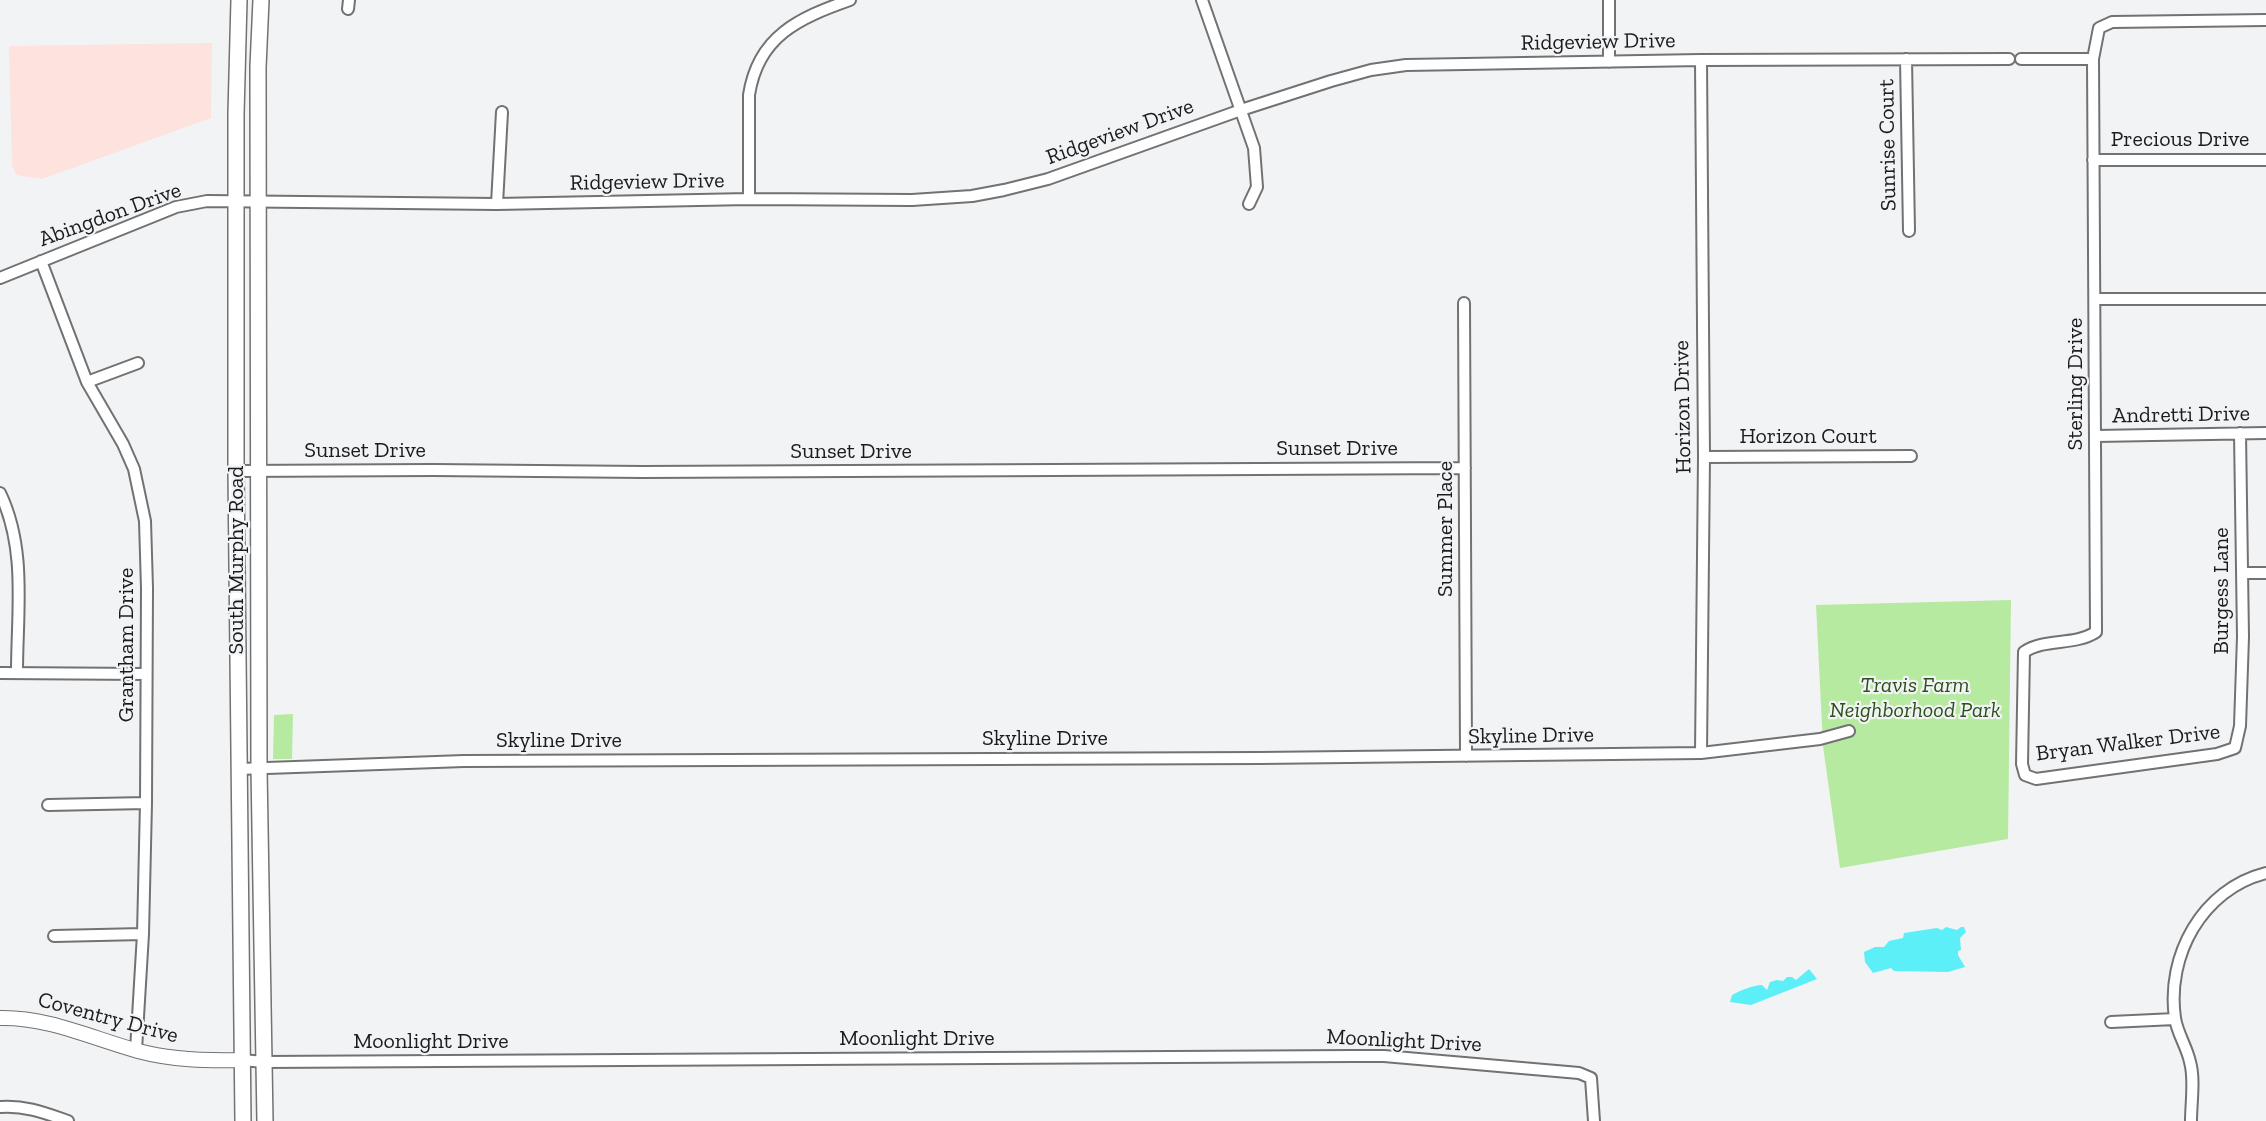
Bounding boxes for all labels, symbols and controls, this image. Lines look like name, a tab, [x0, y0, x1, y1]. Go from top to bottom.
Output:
street label: Ridgeview Drive	[1520, 27, 1676, 57]
street label: Sunrise Court	[1874, 79, 1902, 211]
street label: Ridgeview Drive	[1043, 93, 1197, 171]
street label: Precious Drive	[2111, 127, 2249, 153]
street label: Ridgeview Drive	[569, 167, 725, 197]
street label: Abingdon Drive	[35, 177, 185, 253]
street label: Sterling Drive	[2063, 318, 2089, 450]
street label: Horizon Drive	[1669, 340, 1697, 474]
street label: Andretti Drive	[2112, 401, 2250, 429]
street label: Horizon Court	[1739, 424, 1877, 450]
street label: Sunset Drive	[1276, 436, 1398, 462]
street label: Sunset Drive	[304, 438, 426, 464]
street label: Sunset Drive	[790, 439, 912, 465]
street label: Summer Place	[1433, 461, 1459, 597]
street label: South Murphy Road	[224, 466, 250, 654]
street label: Burgess Lane	[2209, 527, 2235, 655]
street label: Grantham Drive	[114, 568, 140, 722]
park label: Travis Farm Neighborhood Park	[1830, 673, 2000, 724]
street label: Bryan Walker Drive	[2034, 719, 2222, 767]
street label: Skyline Drive	[1468, 722, 1594, 750]
street label: Skyline Drive	[982, 726, 1108, 752]
street label: Skyline Drive	[496, 728, 622, 754]
street label: Coventry Drive	[35, 987, 181, 1049]
street label: Moonlight Drive	[1326, 1024, 1482, 1058]
street label: Moonlight Drive	[839, 1026, 995, 1052]
street label: Moonlight Drive	[353, 1029, 509, 1055]

